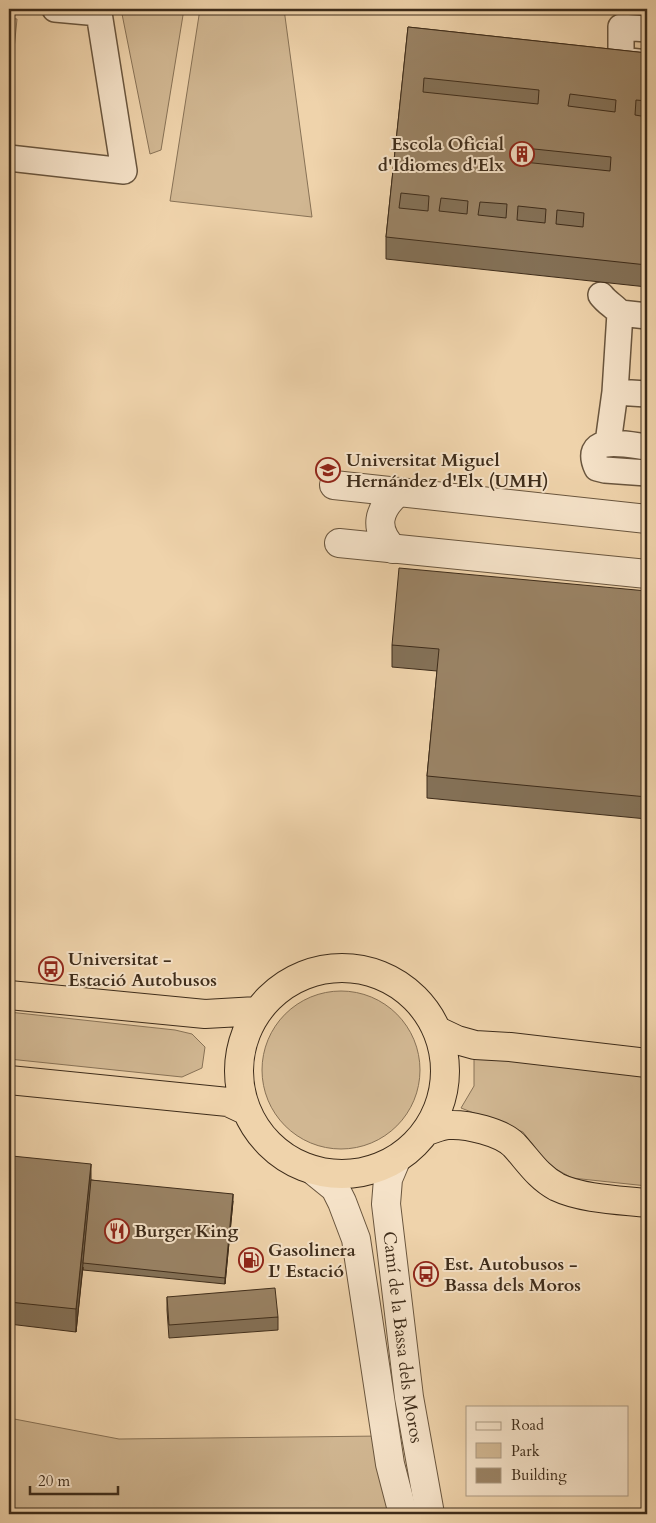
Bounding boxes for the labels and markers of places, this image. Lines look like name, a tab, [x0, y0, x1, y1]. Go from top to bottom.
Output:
place label: Escola Oficial d'Idiomes d'Elx	[378, 132, 504, 178]
building icon: Escola Oficial d'Idiomes d'Elx	[509, 141, 535, 167]
place label: Universitat Miguel Hernández d'Elx (UMH)	[346, 448, 549, 494]
school or university icon: Universitat Miguel Hernández d'Elx (UMH)	[315, 457, 341, 483]
place label: Universitat - Estació Autobusos	[68, 947, 217, 993]
bus stop icon: Universitat - Estació Autobusos	[38, 956, 64, 982]
restaurant icon: Burger King	[104, 1218, 130, 1244]
place label: Burger King	[134, 1219, 238, 1244]
place label: Gasolinera L' Estació	[268, 1238, 356, 1284]
fuel station icon: Gasolinera L' Estació	[238, 1247, 264, 1273]
place label: Est. Autobusos - Bassa dels Moros	[444, 1252, 581, 1298]
bus stop icon: Est. Autobusos - Bassa dels Moros	[413, 1261, 439, 1287]

